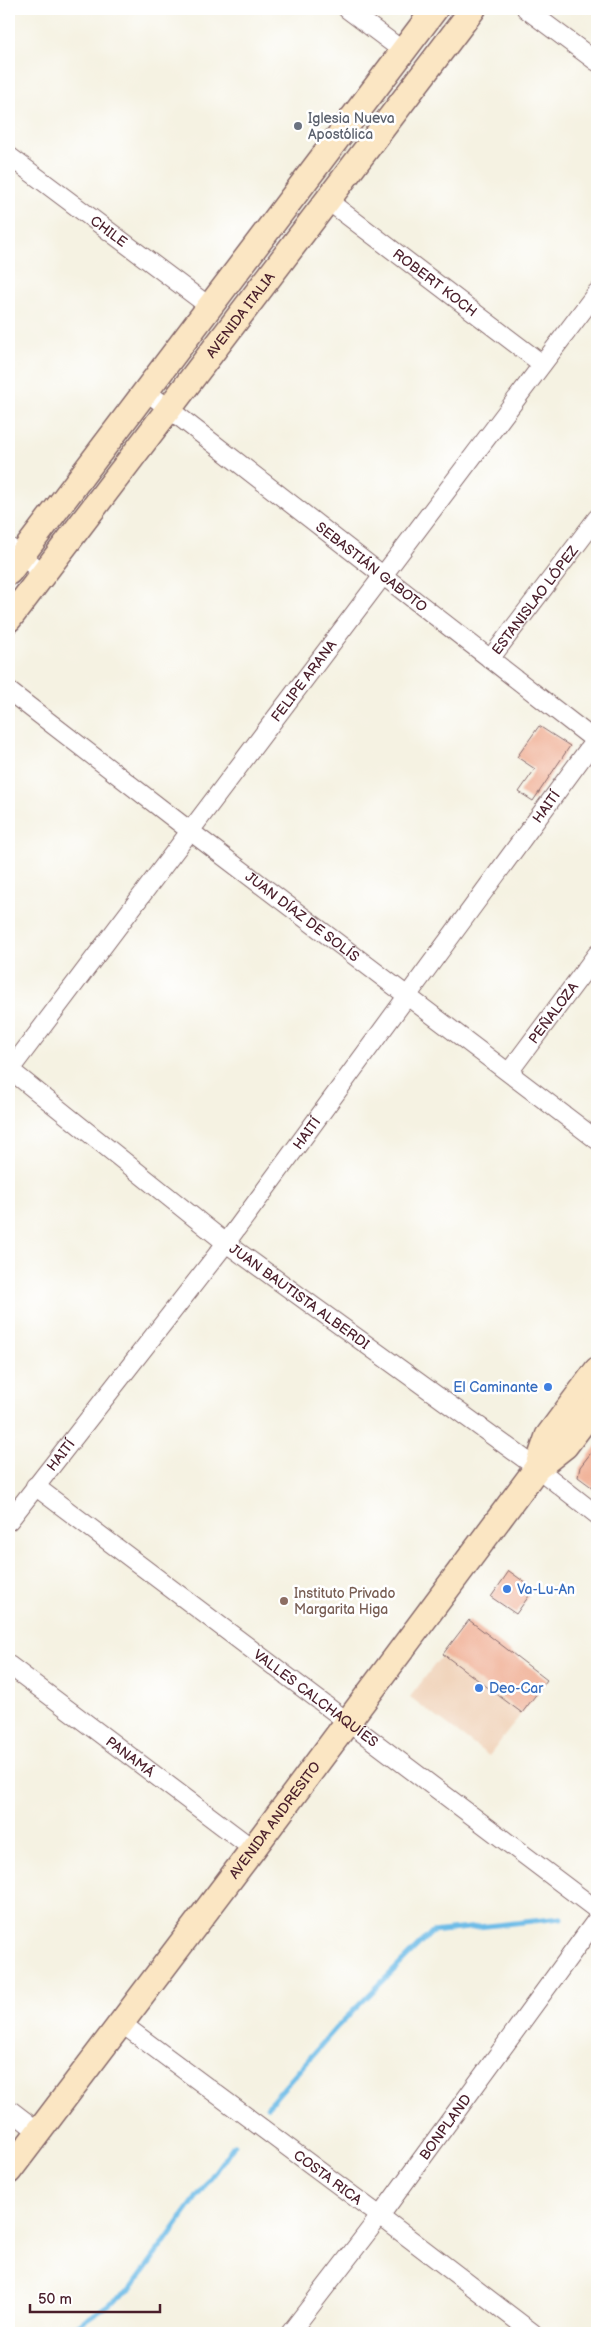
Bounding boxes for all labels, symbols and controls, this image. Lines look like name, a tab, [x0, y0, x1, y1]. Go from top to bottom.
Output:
place label: Iglesia Nueva Apostólica	[308, 110, 395, 143]
marker: Iglesia Nueva Apostólica	[292, 120, 304, 132]
street label: CHILE	[87, 212, 131, 250]
street label: ROBERT KOCH	[390, 245, 481, 320]
street label: AVENIDA ITALIA	[202, 268, 279, 361]
street label: SEBASTIÁN GABOTO	[313, 518, 431, 615]
street label: ESTANISLAO LÓPEZ	[488, 542, 582, 658]
street label: FELIPE ARANA	[267, 636, 340, 725]
street label: HAITÍ	[529, 786, 564, 826]
street label: JUAN DÍAZ DE SOLÍS	[242, 868, 363, 965]
street label: PEÑALOZA	[525, 978, 582, 1047]
street label: HAITÍ	[289, 1113, 324, 1153]
street label: JUAN BAUTISTA ALBERDI	[226, 1240, 373, 1353]
place label: El Caminante	[453, 1379, 538, 1396]
marker: El Caminante	[542, 1381, 554, 1393]
street label: HAITÍ	[43, 1435, 78, 1474]
place label: Va-Lu-An	[517, 1581, 575, 1598]
marker: Va-Lu-An	[501, 1583, 513, 1595]
place label: Instituto Privado Margarita Higa	[294, 1585, 396, 1618]
marker: Instituto Privado Margarita Higa	[278, 1595, 290, 1607]
street label: VALLES CALCHAQUÍES	[250, 1646, 382, 1750]
place label: Deo-Car	[489, 1680, 544, 1697]
marker: Deo-Car	[473, 1682, 485, 1694]
street label: PANAMÁ	[103, 1733, 159, 1780]
street label: AVENIDA ANDRESITO	[225, 1758, 324, 1882]
street label: BONPLAND	[416, 2091, 475, 2163]
street label: COSTA RICA	[290, 2146, 366, 2208]
scale bar	[30, 2282, 160, 2314]
text: 50 m	[38, 2290, 72, 2309]

